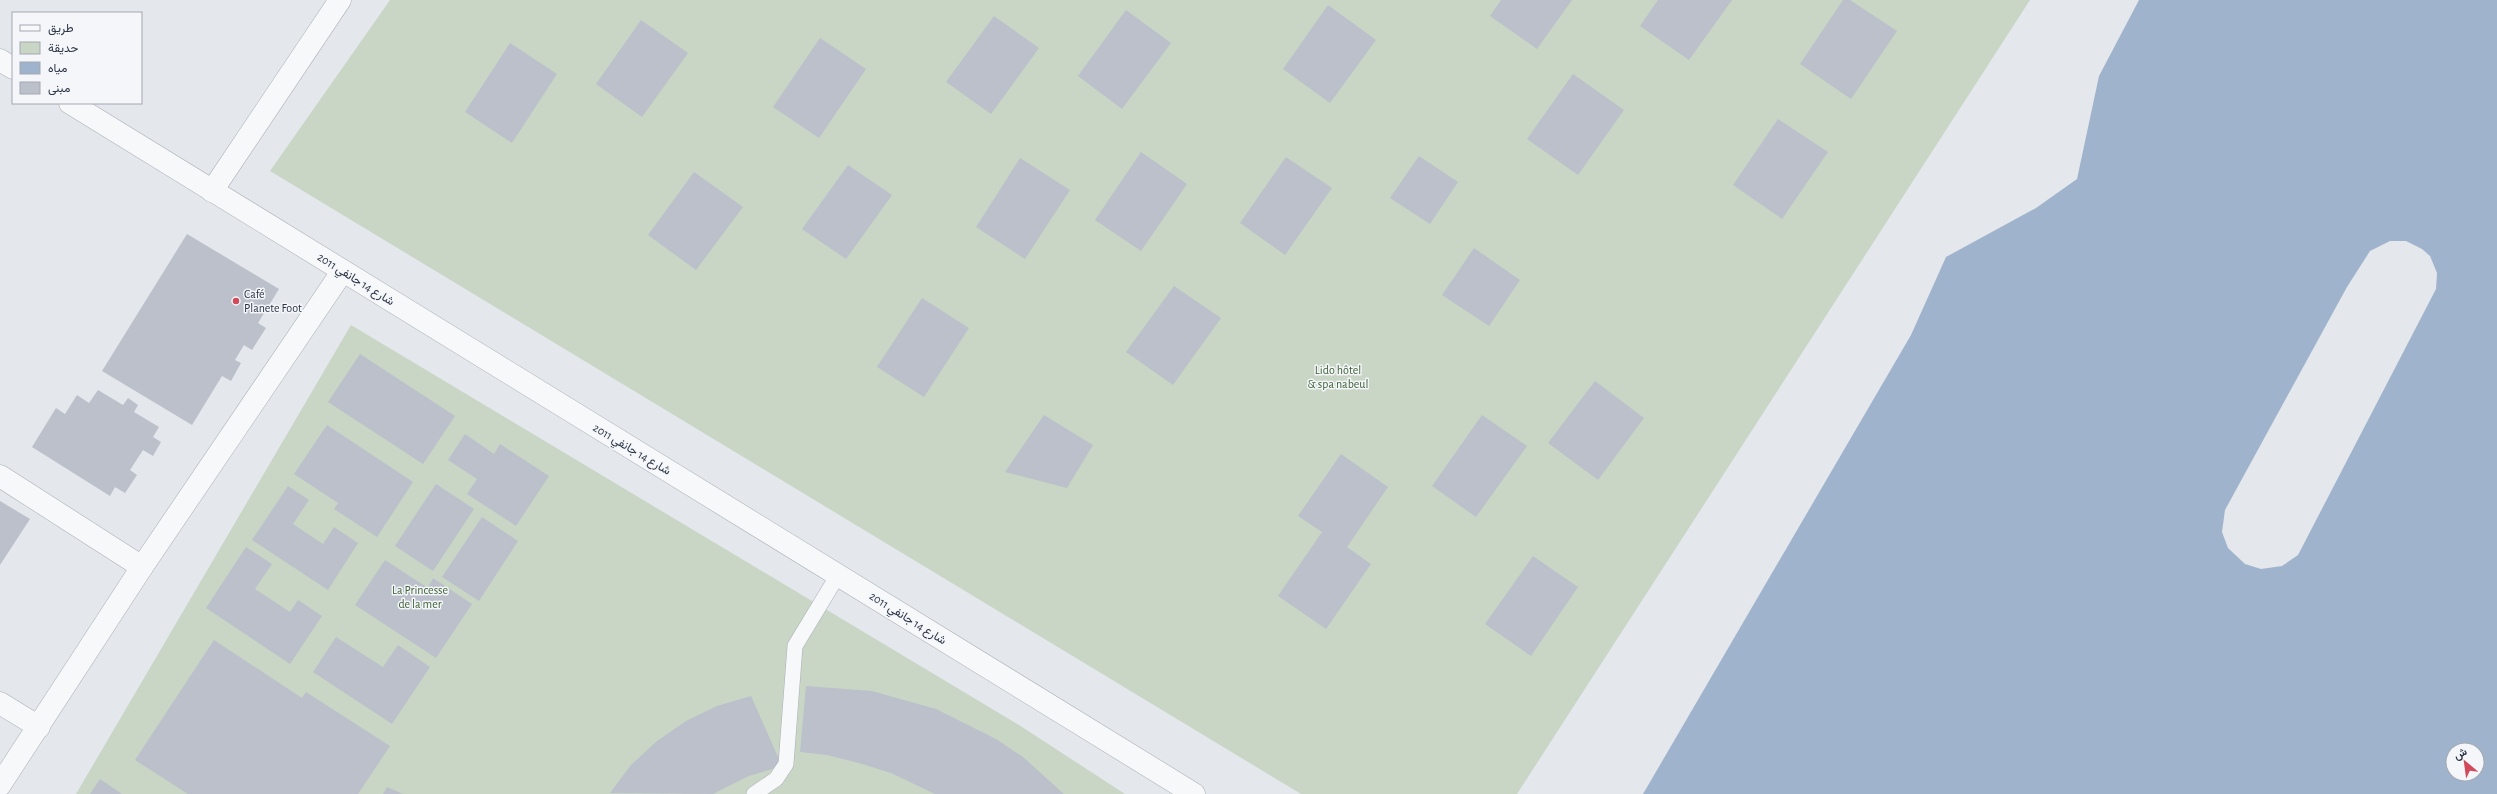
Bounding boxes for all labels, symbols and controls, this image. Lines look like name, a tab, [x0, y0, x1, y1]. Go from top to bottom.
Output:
legend	[12, 12, 142, 104]
text: طريق	[48, 22, 74, 36]
text: حديقة	[48, 42, 78, 55]
text: مياه	[48, 62, 67, 75]
text: مبنى	[48, 82, 70, 96]
street label: شارع 14 جانفي 2011	[313, 250, 397, 311]
place label: Café Planete Foot	[244, 288, 302, 314]
marker: Café Planete Foot	[231, 296, 241, 306]
park label: Lido hôtel & spa nabeul	[1308, 364, 1368, 390]
street label: شارع 14 جانفي 2011	[589, 421, 673, 480]
park label: La Princesse de la mer	[392, 584, 448, 610]
street label: شارع 14 جانفي 2011	[865, 589, 949, 650]
north arrow	[2445, 742, 2485, 782]
text: ش	[2452, 746, 2469, 763]

